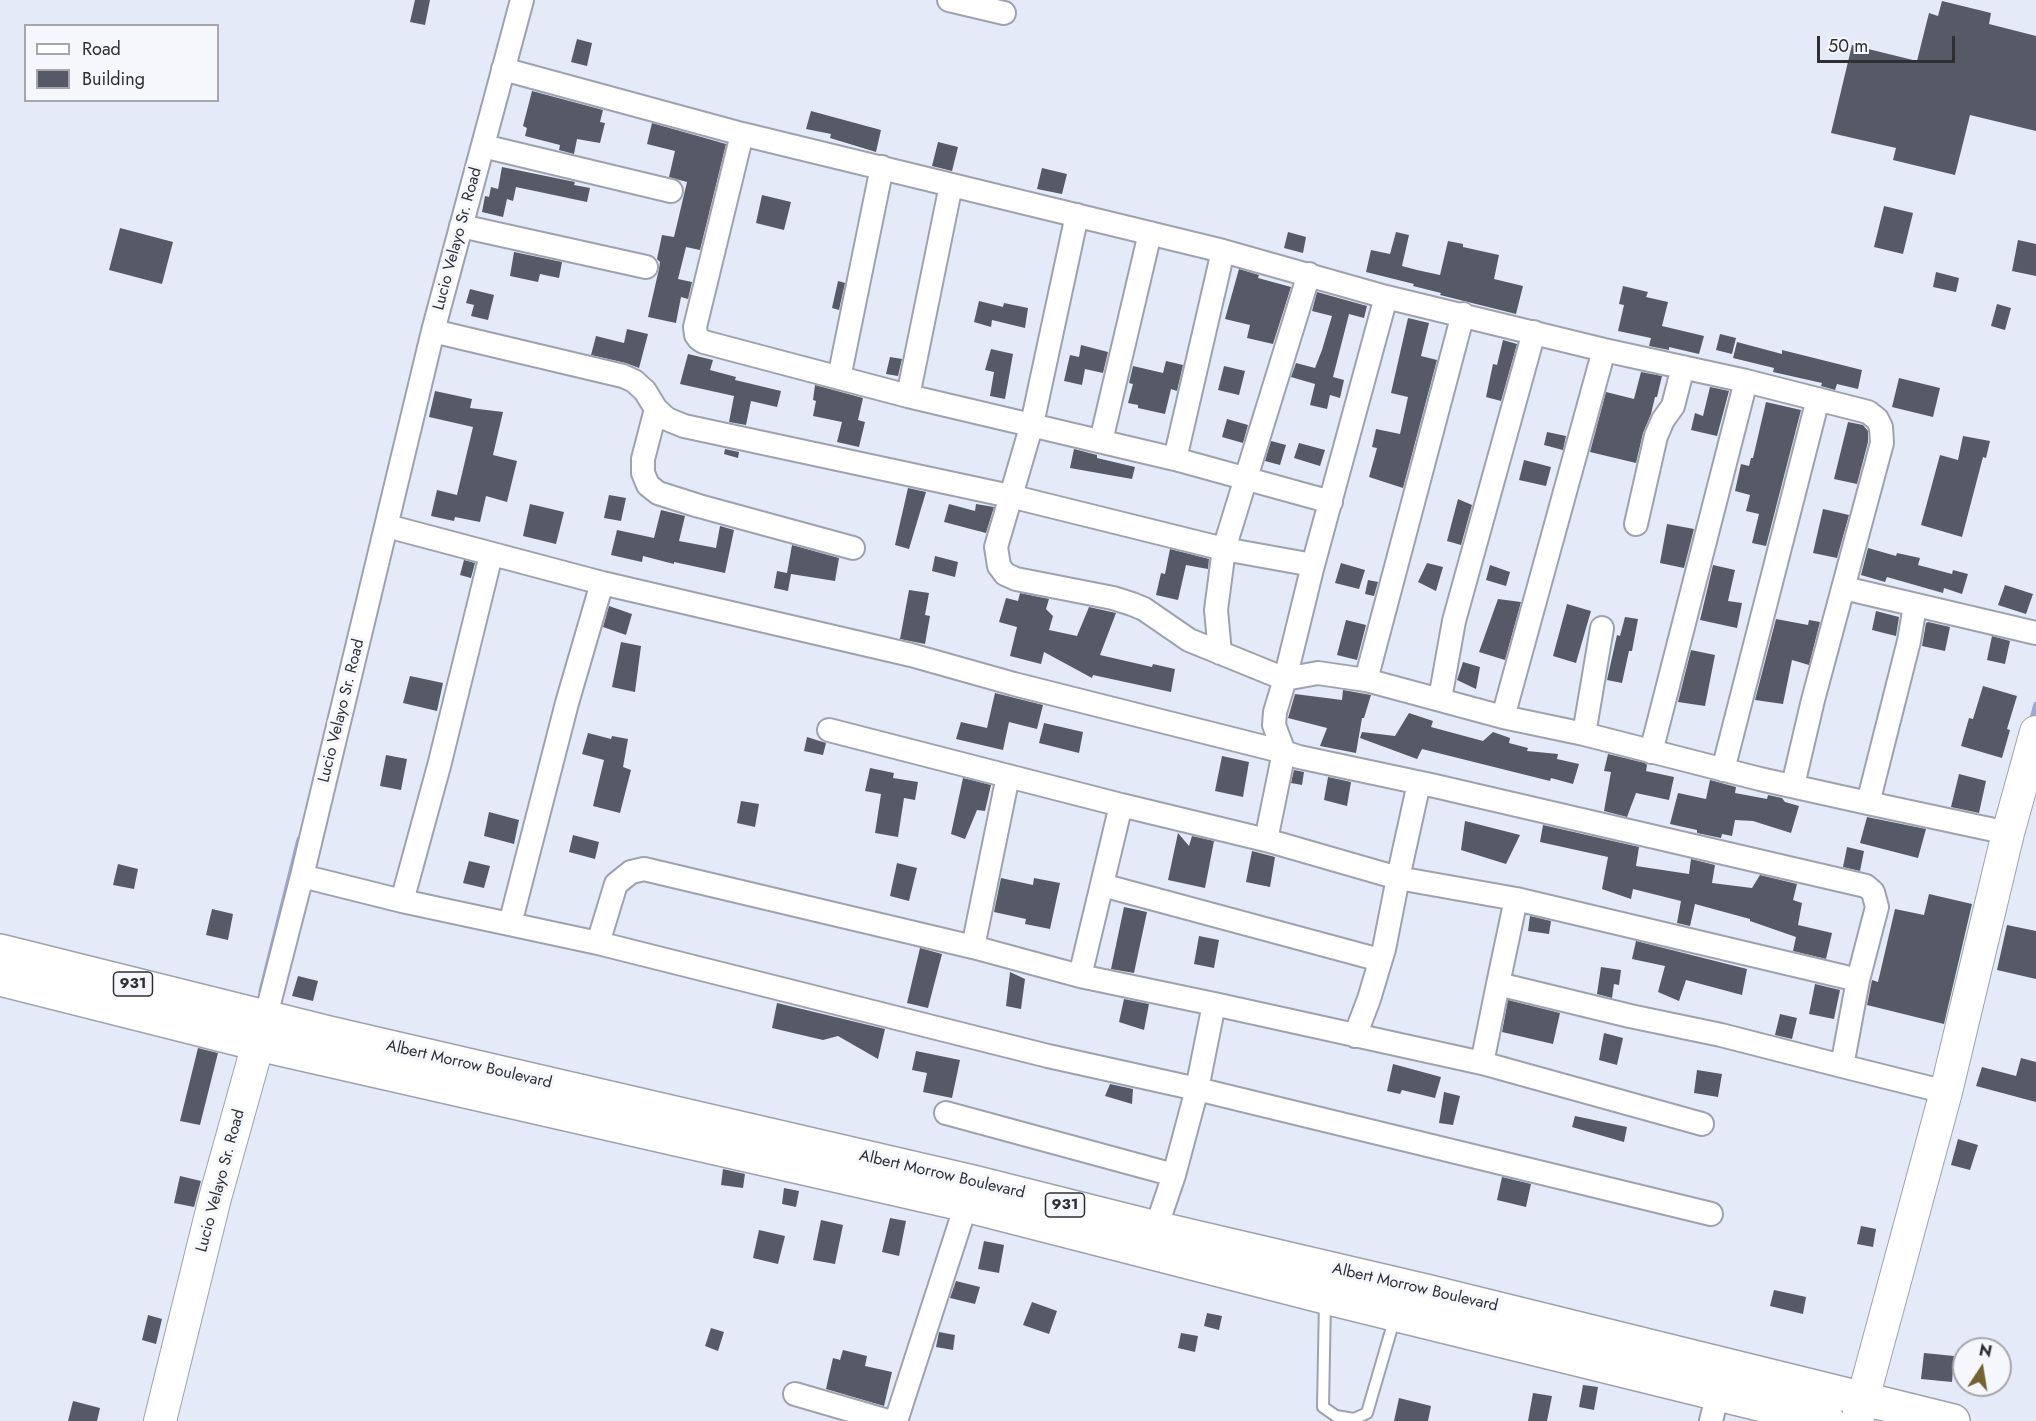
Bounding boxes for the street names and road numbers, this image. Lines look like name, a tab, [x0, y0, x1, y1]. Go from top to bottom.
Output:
street label: Lucio Velayo Sr. Road	[430, 165, 486, 313]
street label: Lucio Velayo Sr. Road	[315, 637, 369, 785]
road number: 931	[114, 972, 152, 996]
street label: Albert Morrow Boulevard	[384, 1037, 554, 1093]
street label: Lucio Velayo Sr. Road	[193, 1107, 249, 1255]
street label: Albert Morrow Boulevard	[857, 1147, 1027, 1203]
road number: 931	[1046, 1193, 1084, 1217]
street label: Albert Morrow Boulevard	[1330, 1260, 1500, 1316]

